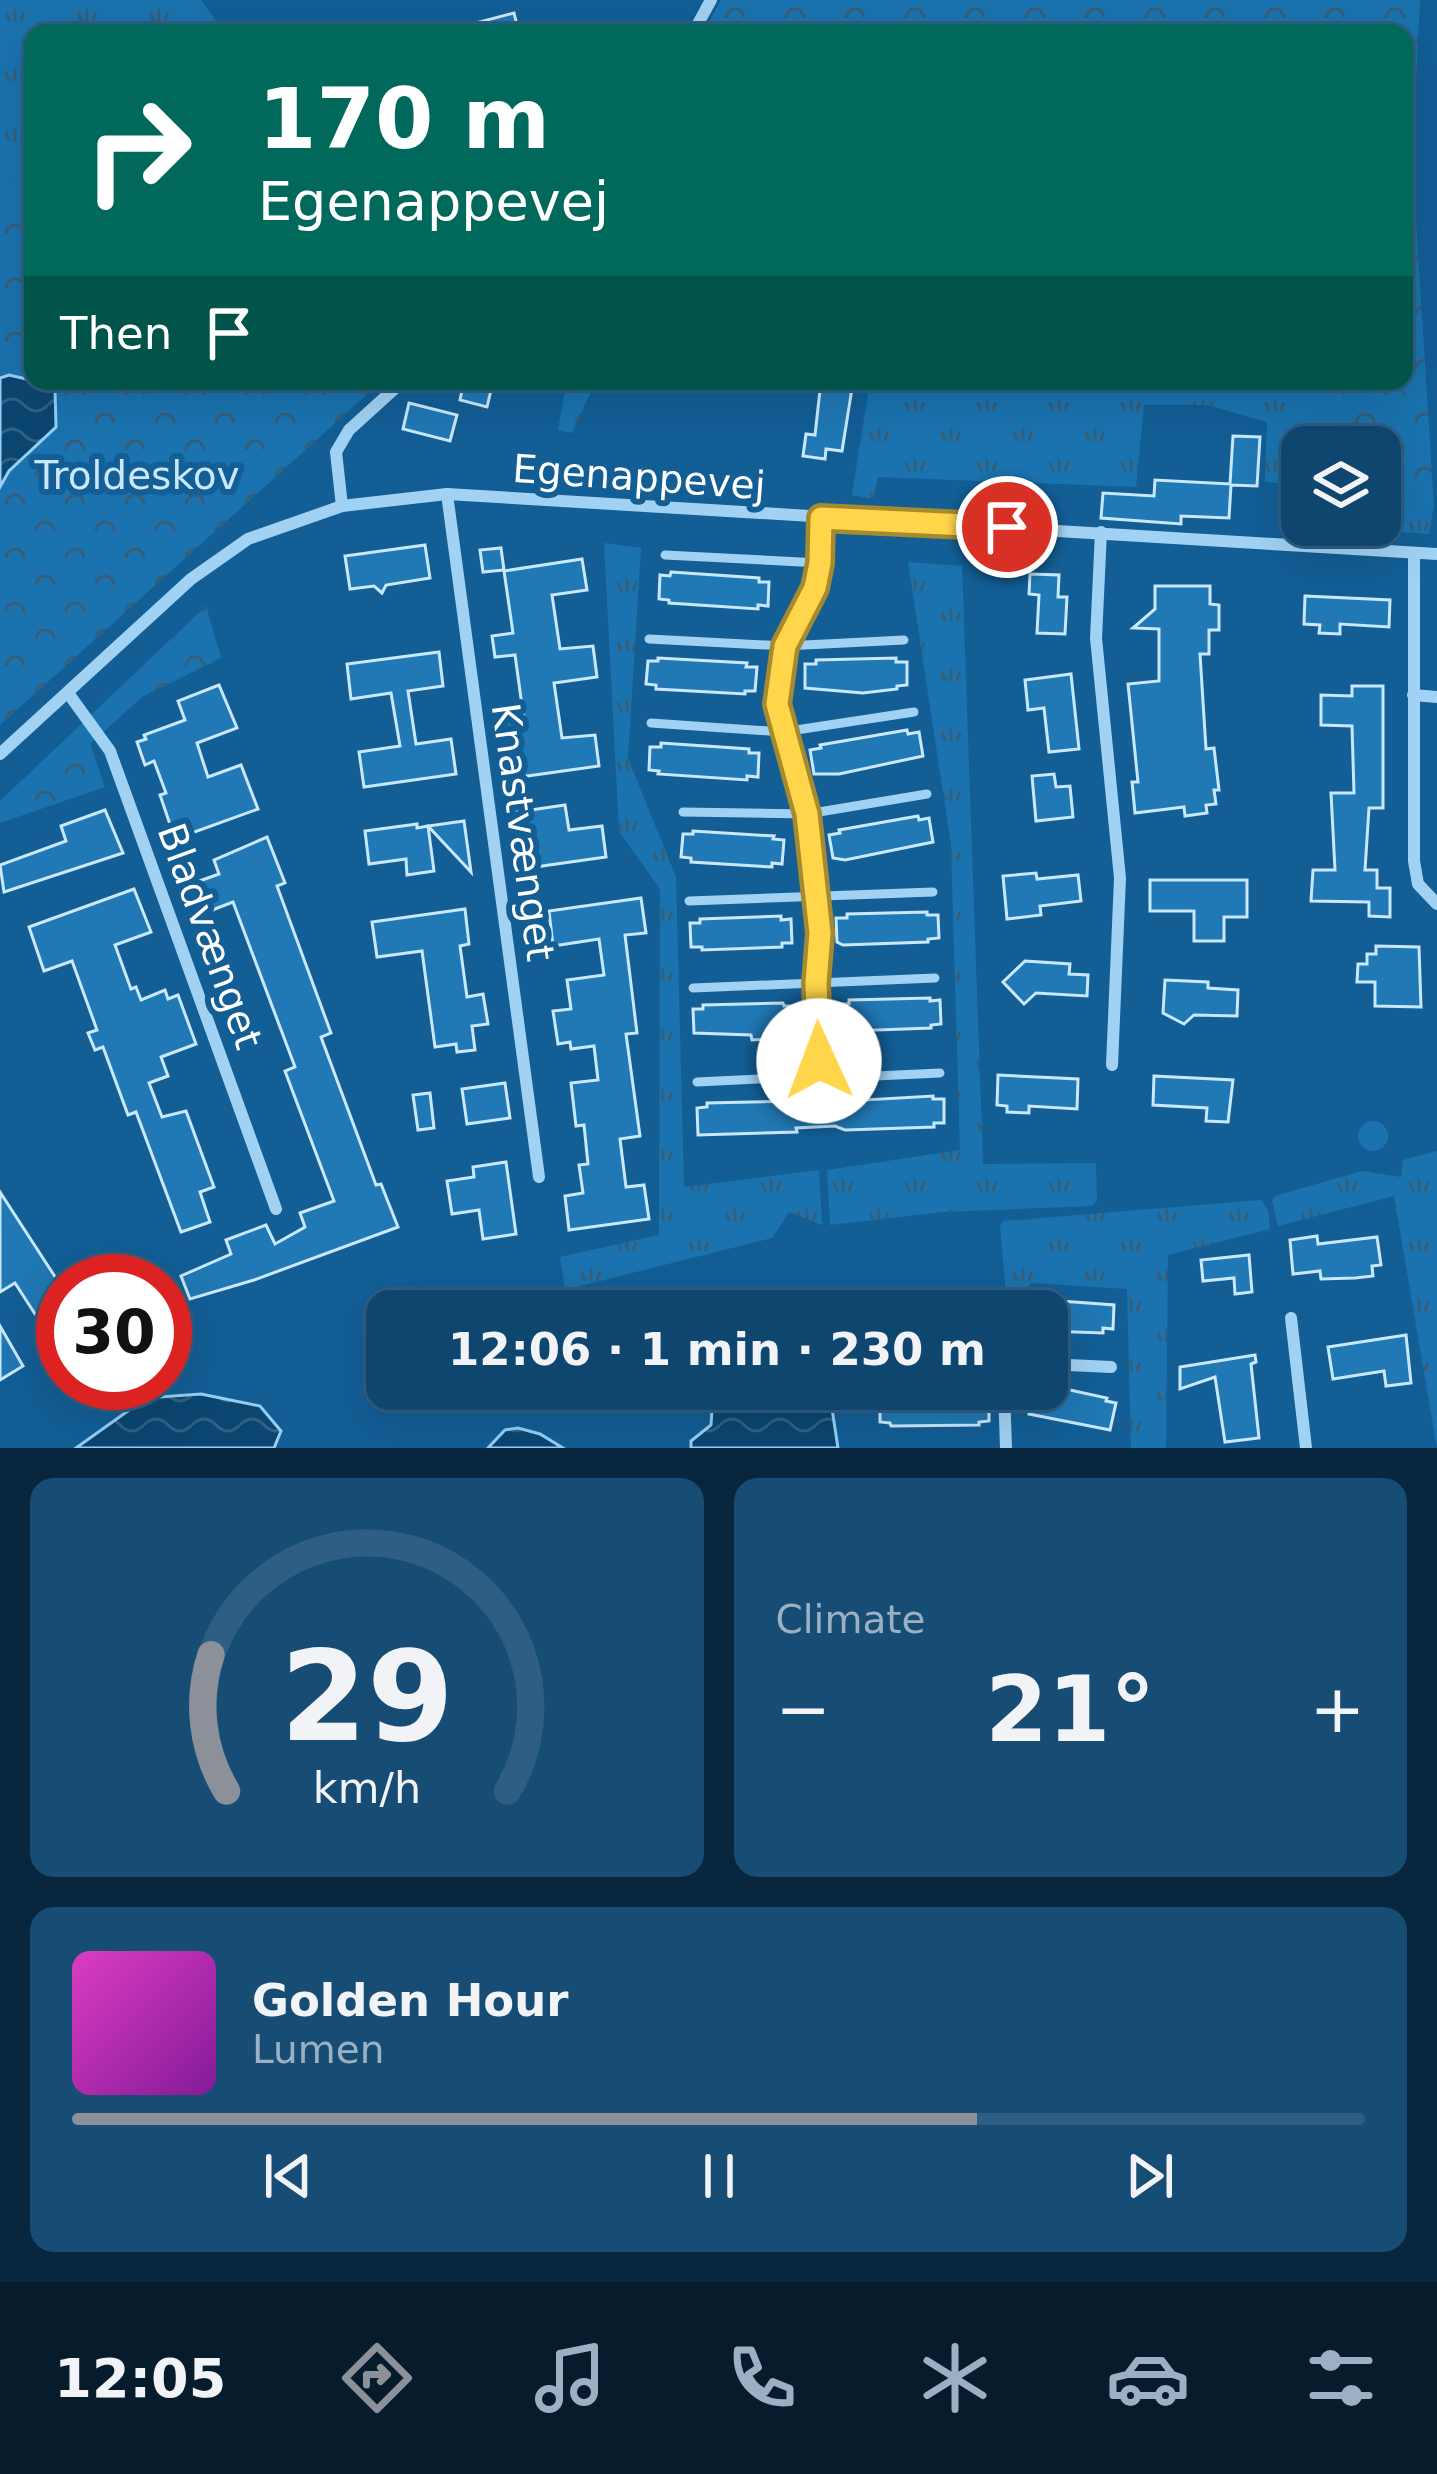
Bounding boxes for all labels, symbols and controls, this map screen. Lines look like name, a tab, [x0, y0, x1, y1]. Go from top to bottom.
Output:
text: 170 m	[258, 70, 550, 168]
icon: right	[60, 72, 216, 228]
text: Egenappevej	[258, 170, 609, 233]
icon: arrive	[196, 300, 262, 366]
text: Then	[60, 307, 172, 360]
map controls	[1281, 426, 1401, 546]
button: layers	[1281, 426, 1401, 546]
street label: Egenappevej	[511, 446, 767, 508]
park label: Troldeskov	[33, 453, 240, 498]
pin	[956, 476, 1058, 578]
icon: arrive	[974, 494, 1040, 560]
street label: Knastvænget	[483, 700, 563, 964]
street label: Bladvænget	[148, 817, 272, 1055]
position arrow	[756, 998, 882, 1124]
speed limit sign: 30	[36, 1254, 192, 1410]
text: 12:06 · 1 min · 230 m	[448, 1323, 986, 1376]
text: Climate	[776, 1597, 926, 1642]
text: 29	[280, 1624, 454, 1769]
text: 21°	[985, 1657, 1155, 1762]
text: −	[776, 1671, 831, 1748]
text: +	[1310, 1671, 1365, 1748]
text: km/h	[313, 1762, 421, 1812]
text: Golden Hour	[252, 1974, 569, 2027]
text: Lumen	[252, 2027, 384, 2072]
icon: previous	[255, 2143, 321, 2209]
icon: pause	[686, 2143, 752, 2209]
icon: next	[1117, 2143, 1183, 2209]
icon: directions	[335, 2336, 419, 2420]
icon: music	[528, 2336, 612, 2420]
icon: phone	[720, 2336, 804, 2420]
icon: climate	[913, 2336, 997, 2420]
icon: car	[1106, 2336, 1190, 2420]
icon: filters	[1299, 2336, 1383, 2420]
text: 12:05	[54, 2347, 226, 2410]

